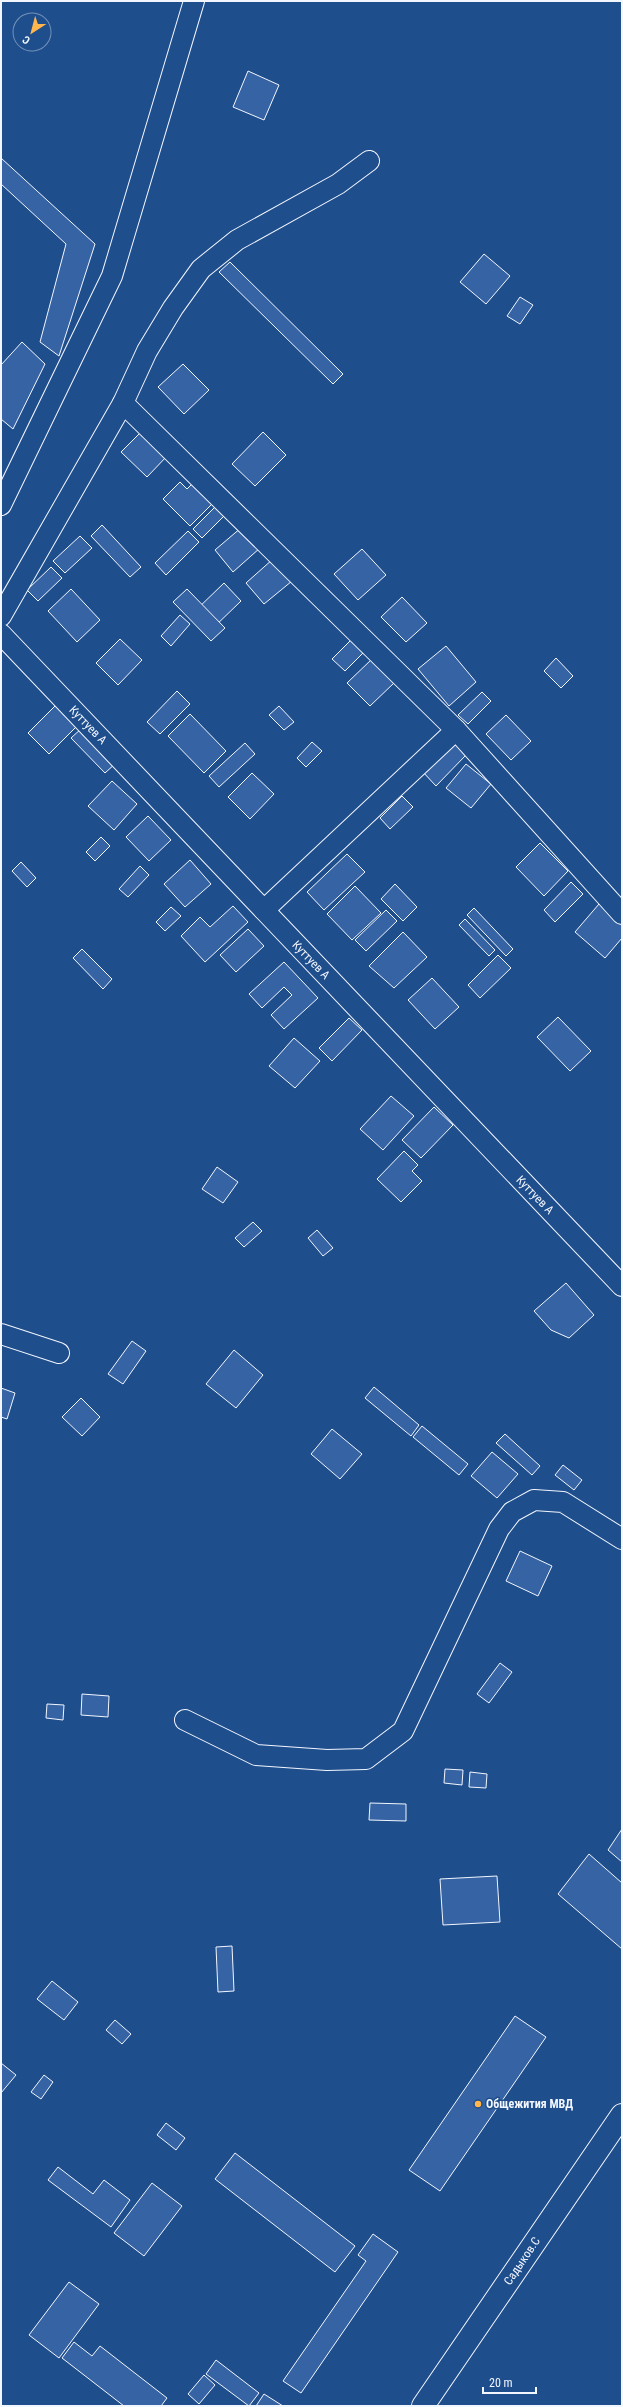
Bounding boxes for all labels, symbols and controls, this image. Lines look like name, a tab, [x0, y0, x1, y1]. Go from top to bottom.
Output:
north arrow	[12, 12, 52, 52]
text: С	[20, 33, 33, 47]
street label: Куттуев А	[66, 703, 110, 747]
street label: Куттуев А	[289, 938, 333, 982]
street label: Куттуев А	[513, 1173, 557, 1217]
place label: Общежития МВД	[486, 2097, 573, 2111]
marker: Общежития МВД	[473, 2099, 483, 2109]
street label: Садыков.С	[501, 2234, 543, 2288]
scale bar	[483, 2369, 536, 2395]
text: 20 m	[489, 2376, 513, 2390]

